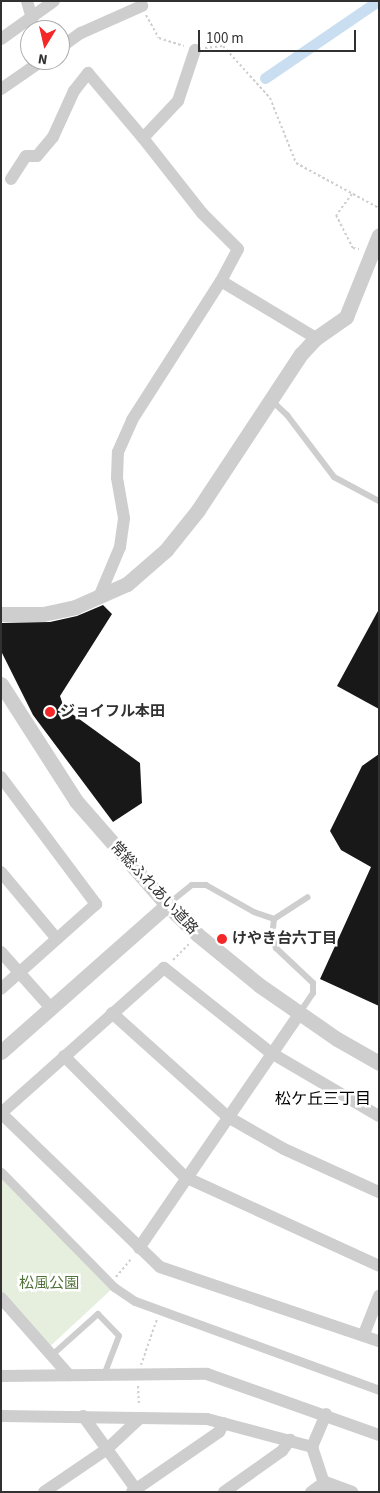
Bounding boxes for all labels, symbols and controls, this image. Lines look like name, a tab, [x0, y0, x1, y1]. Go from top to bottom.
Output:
north arrow	[20, 20, 70, 70]
scale bar	[200, 20, 358, 52]
text: 100 m	[206, 28, 244, 49]
text: N	[37, 48, 49, 69]
place label: ジョイフル本田	[60, 703, 165, 721]
marker: ジョイフル本田	[44, 706, 56, 718]
street label: 常総ふれあい道路	[106, 838, 202, 938]
place label: けやき台六丁目	[232, 930, 337, 948]
marker: けやき台六丁目	[216, 933, 228, 945]
district label: 松ケ丘三丁目	[275, 1089, 371, 1109]
park label: 松風公園	[19, 1275, 79, 1293]

